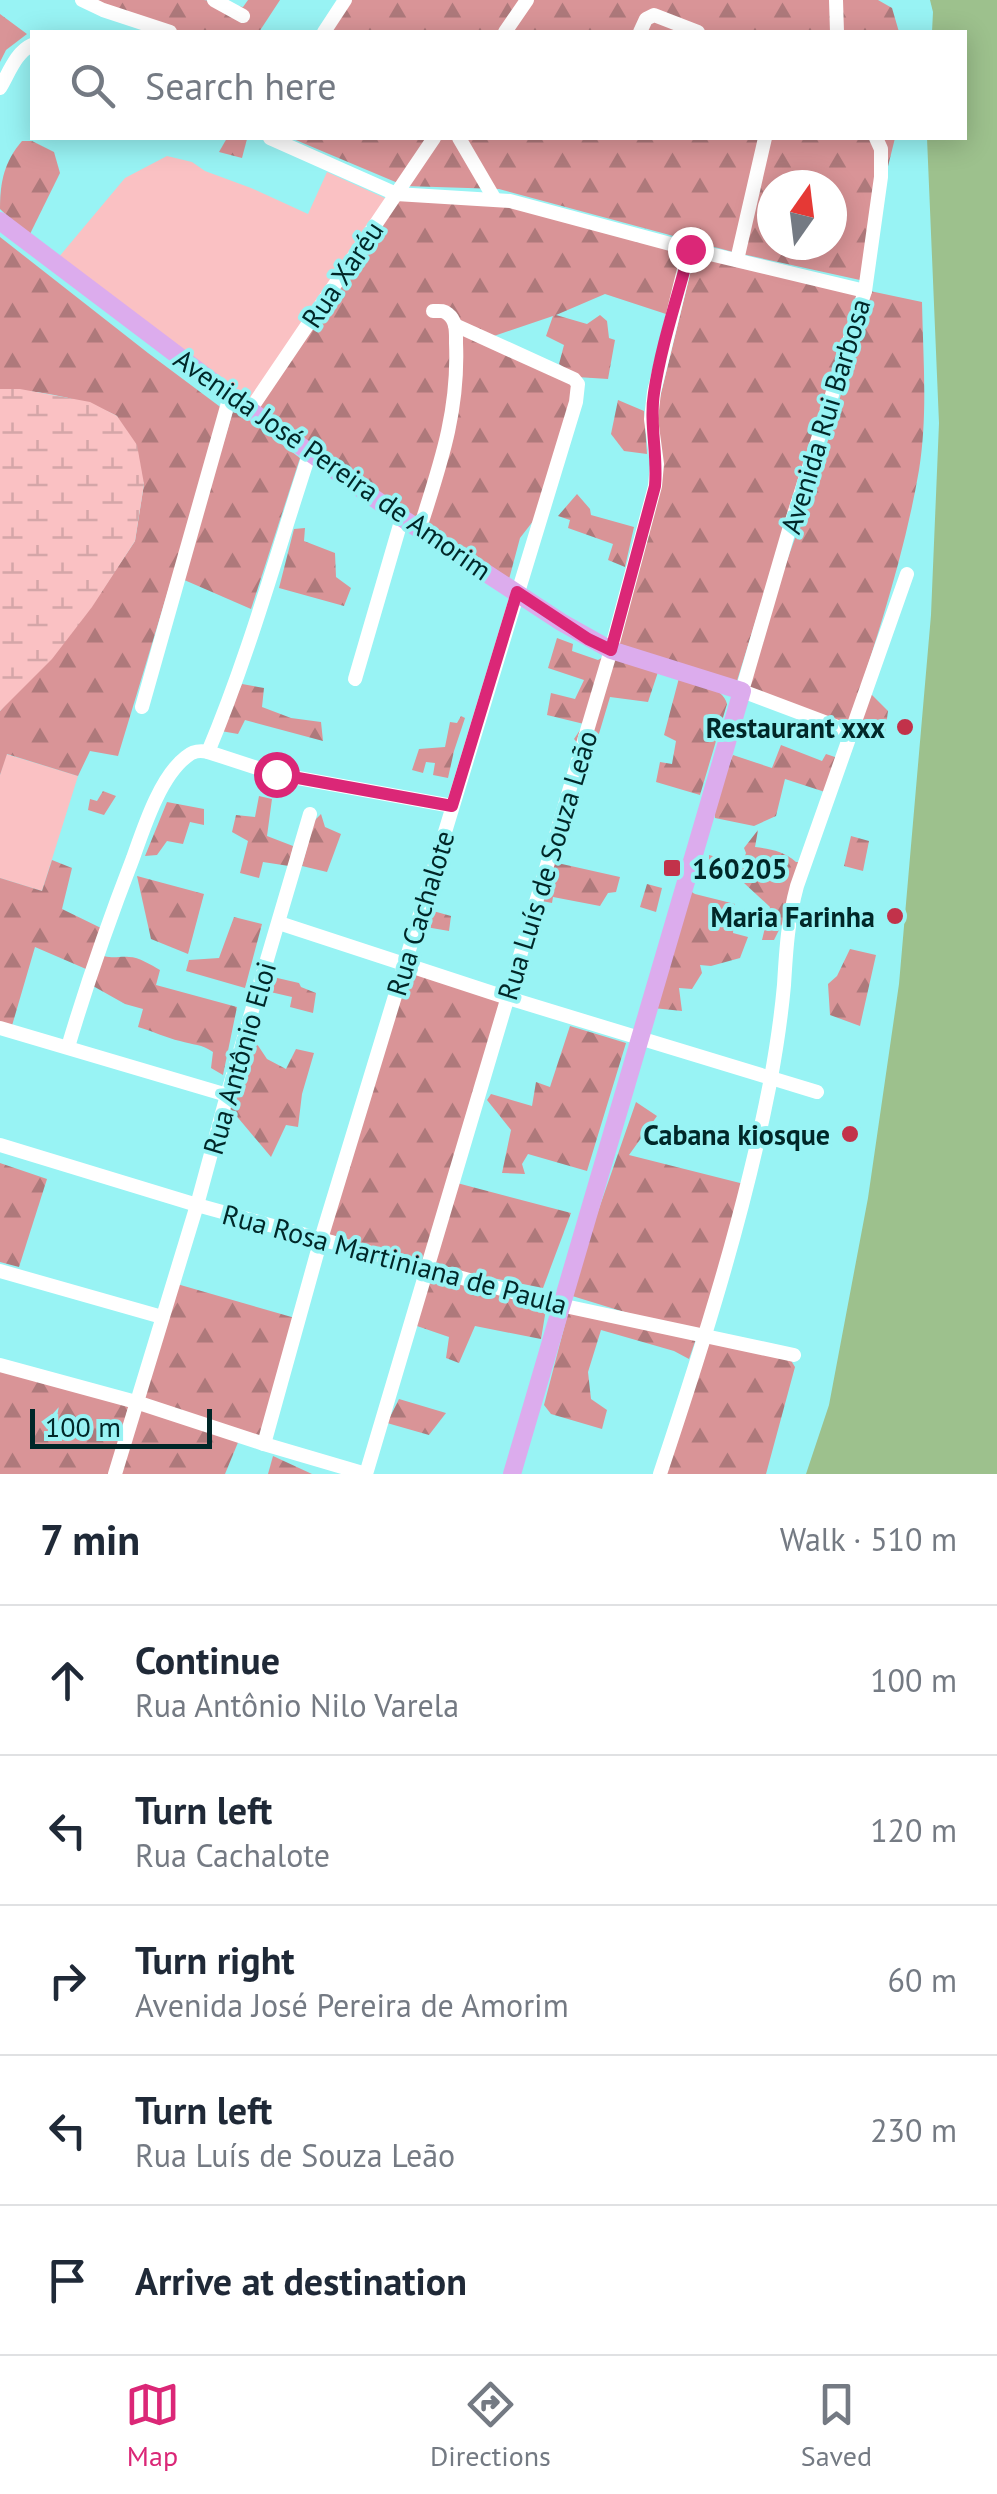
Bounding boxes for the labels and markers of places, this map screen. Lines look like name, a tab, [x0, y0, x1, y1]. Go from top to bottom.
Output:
place label: Restaurant xxx	[706, 709, 885, 746]
marker: Restaurant xxx	[894, 716, 916, 738]
place label: 160205	[692, 850, 787, 887]
marker: 160205	[661, 857, 683, 879]
place label: Maria Farinha	[710, 898, 875, 935]
marker: Maria Farinha	[884, 905, 906, 927]
place label: Cabana kiosque	[643, 1116, 830, 1153]
marker: Cabana kiosque	[839, 1123, 861, 1145]

